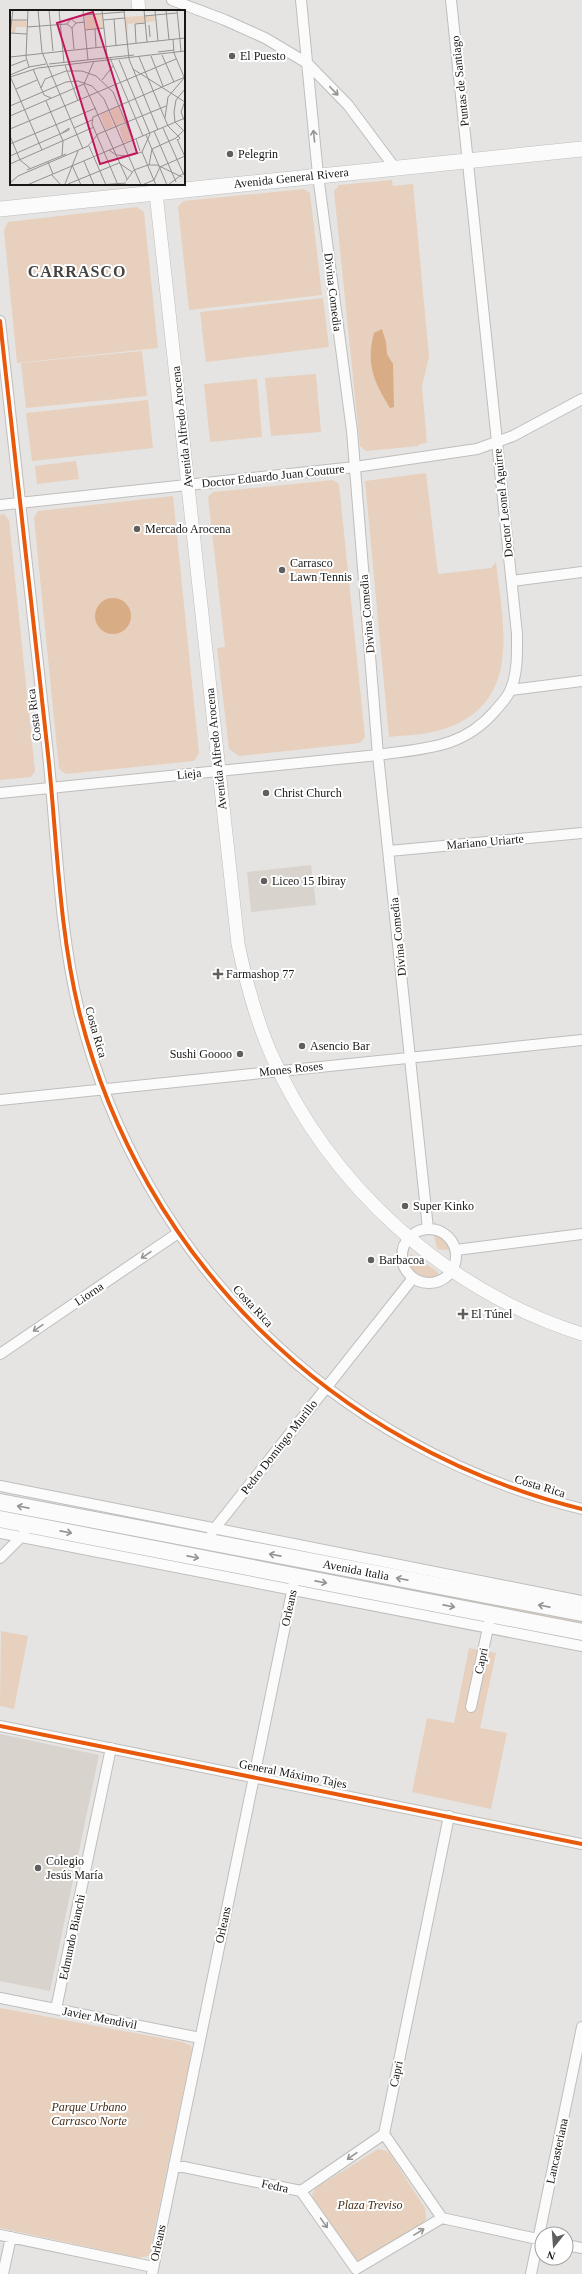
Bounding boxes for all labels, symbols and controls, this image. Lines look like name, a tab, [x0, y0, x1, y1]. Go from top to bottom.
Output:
inset map	[10, 10, 185, 185]
street label: Puntas de Santiago	[448, 35, 472, 127]
place label: El Puesto	[240, 49, 286, 63]
marker: El Puesto	[227, 51, 237, 61]
one-way arrow	[329, 86, 339, 96]
one-way arrow	[311, 130, 318, 143]
place label: Pelegrin	[238, 147, 278, 161]
marker: Pelegrin	[225, 149, 235, 159]
street label: Avenida General Rivera	[233, 165, 350, 191]
street label: Divina Comedia	[321, 252, 345, 333]
district label: CARRASCO	[28, 263, 126, 280]
street label: Avenida Alfredo Arocena	[169, 365, 195, 489]
street label: Doctor Leonel Aguirre	[490, 448, 516, 558]
street label: Doctor Eduardo Juan Couture	[201, 462, 345, 490]
place label: Mercado Arocena	[145, 522, 231, 536]
marker: Mercado Arocena	[132, 524, 142, 534]
place label: Carrasco Lawn Tennis	[290, 556, 352, 584]
marker: Carrasco Lawn Tennis	[277, 565, 287, 575]
street label: Divina Comedia	[357, 573, 377, 654]
street label: Avenida Alfredo Arocena	[203, 687, 229, 811]
street label: Costa Rica	[24, 688, 44, 742]
street label: Lieja	[176, 766, 203, 782]
place label: Christ Church	[274, 786, 342, 800]
marker: Christ Church	[261, 788, 271, 798]
street label: Mariano Uriarte	[446, 832, 524, 852]
place label: Liceo 15 Ibiray	[272, 874, 346, 888]
marker: Liceo 15 Ibiray	[259, 876, 269, 886]
street label: Divina Comedia	[387, 896, 409, 977]
place label: Farmashop 77	[226, 967, 294, 981]
marker: Farmashop 77	[213, 969, 223, 979]
street label: Costa Rica	[82, 1005, 110, 1060]
place label: Asencio Bar	[310, 1039, 370, 1053]
marker: Asencio Bar	[297, 1041, 307, 1051]
place label: Sushi Goooo	[170, 1047, 232, 1061]
marker: Sushi Goooo	[235, 1049, 245, 1059]
street label: Mones Roses	[258, 1059, 324, 1079]
place label: Super Kinko	[413, 1199, 474, 1213]
marker: Super Kinko	[400, 1201, 410, 1211]
one-way arrow	[141, 1251, 152, 1259]
place label: Barbacoa	[379, 1253, 425, 1267]
marker: Barbacoa	[366, 1255, 376, 1265]
street label: Liorna	[72, 1279, 107, 1309]
street label: Costa Rica	[230, 1282, 276, 1330]
place label: El Túnel	[471, 1307, 513, 1321]
marker: El Túnel	[458, 1309, 468, 1319]
one-way arrow	[33, 1324, 44, 1332]
street label: Pedro Domingo Murillo	[238, 1397, 320, 1497]
street label: Costa Rica	[513, 1472, 568, 1501]
one-way arrow	[17, 1502, 30, 1510]
one-way arrow	[59, 1528, 72, 1536]
one-way arrow	[268, 1550, 281, 1558]
one-way arrow	[187, 1553, 200, 1561]
street label: Avenida Italia	[322, 1557, 391, 1583]
one-way arrow	[396, 1575, 409, 1583]
one-way arrow	[314, 1578, 327, 1586]
street label: Orleans	[278, 1588, 300, 1628]
one-way arrow	[538, 1602, 551, 1610]
one-way arrow	[442, 1603, 455, 1611]
street label: Capri	[471, 1646, 491, 1675]
street label: General Máximo Tajes	[238, 1757, 348, 1791]
place label: Colegio Jesús María	[46, 1854, 104, 1882]
marker: Colegio Jesús María	[33, 1863, 43, 1873]
street label: Edmundo Bianchi	[56, 1892, 88, 1981]
street label: Orleans	[212, 1905, 234, 1945]
street label: Javier Mendivil	[62, 2004, 139, 2032]
street label: Capri	[386, 2059, 406, 2088]
park label: Parque Urbano Carrasco Norte	[50, 2100, 128, 2128]
street label: Lancasteriana	[543, 2116, 571, 2185]
one-way arrow	[346, 2152, 357, 2160]
street label: Fedra	[260, 2176, 290, 2196]
park label: Plaza Treviso	[336, 2198, 403, 2212]
one-way arrow	[320, 2218, 328, 2229]
street label: Orleans	[147, 2223, 169, 2263]
north arrow	[534, 2226, 574, 2266]
one-way arrow	[413, 2227, 425, 2235]
text: N	[545, 2249, 557, 2262]

